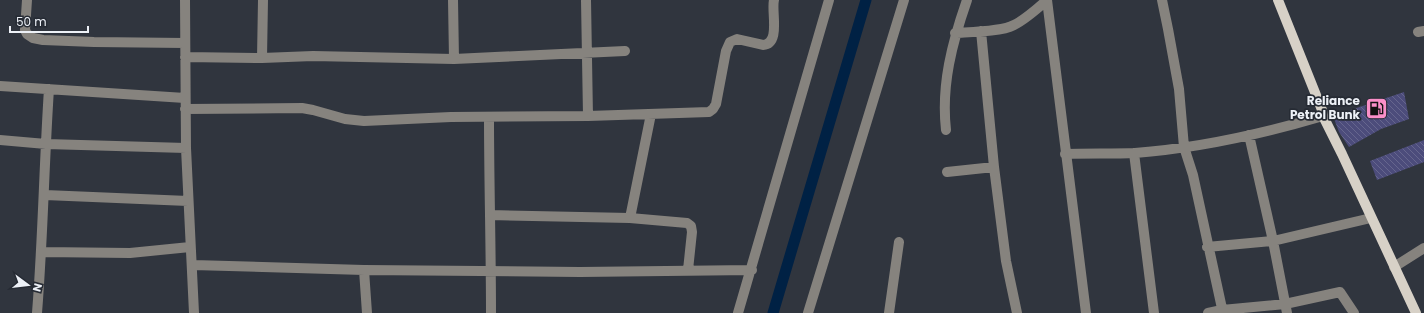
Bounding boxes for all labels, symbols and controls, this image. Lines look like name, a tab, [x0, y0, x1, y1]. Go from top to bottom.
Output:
scale bar	[10, 8, 88, 34]
text: 50 m	[16, 13, 47, 30]
place label: Reliance Petrol Bunk	[1290, 92, 1361, 123]
fuel station icon: Reliance Petrol Bunk	[1363, 95, 1389, 121]
north arrow	[8, 265, 48, 305]
text: N	[29, 282, 46, 294]

